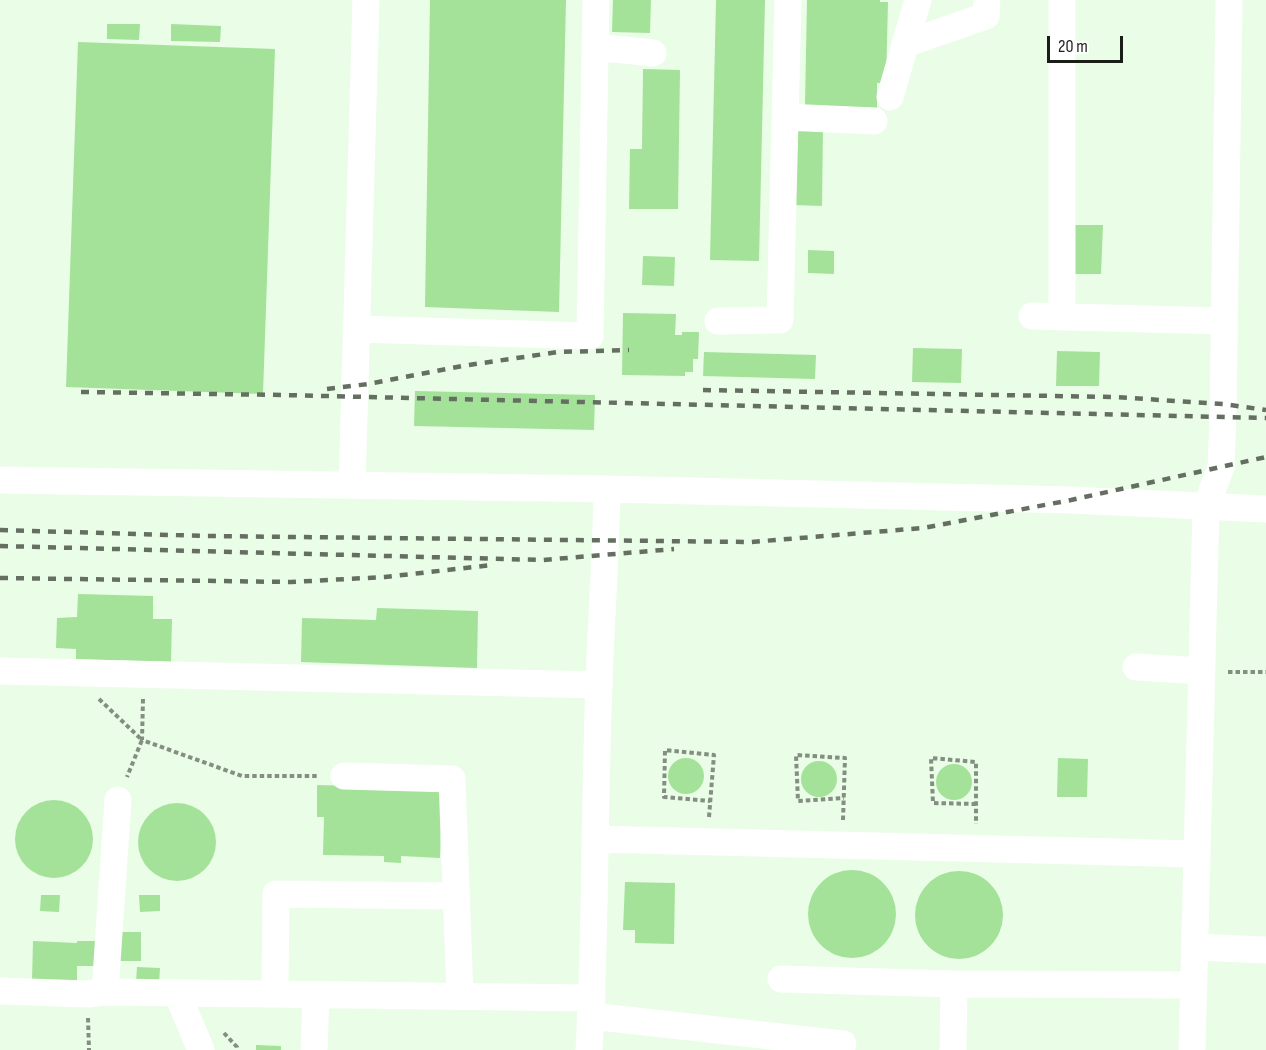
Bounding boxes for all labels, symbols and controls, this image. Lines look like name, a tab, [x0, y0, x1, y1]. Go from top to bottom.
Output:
scale bar	[1050, 24, 1126, 62]
text: 20 m	[1058, 36, 1088, 57]

